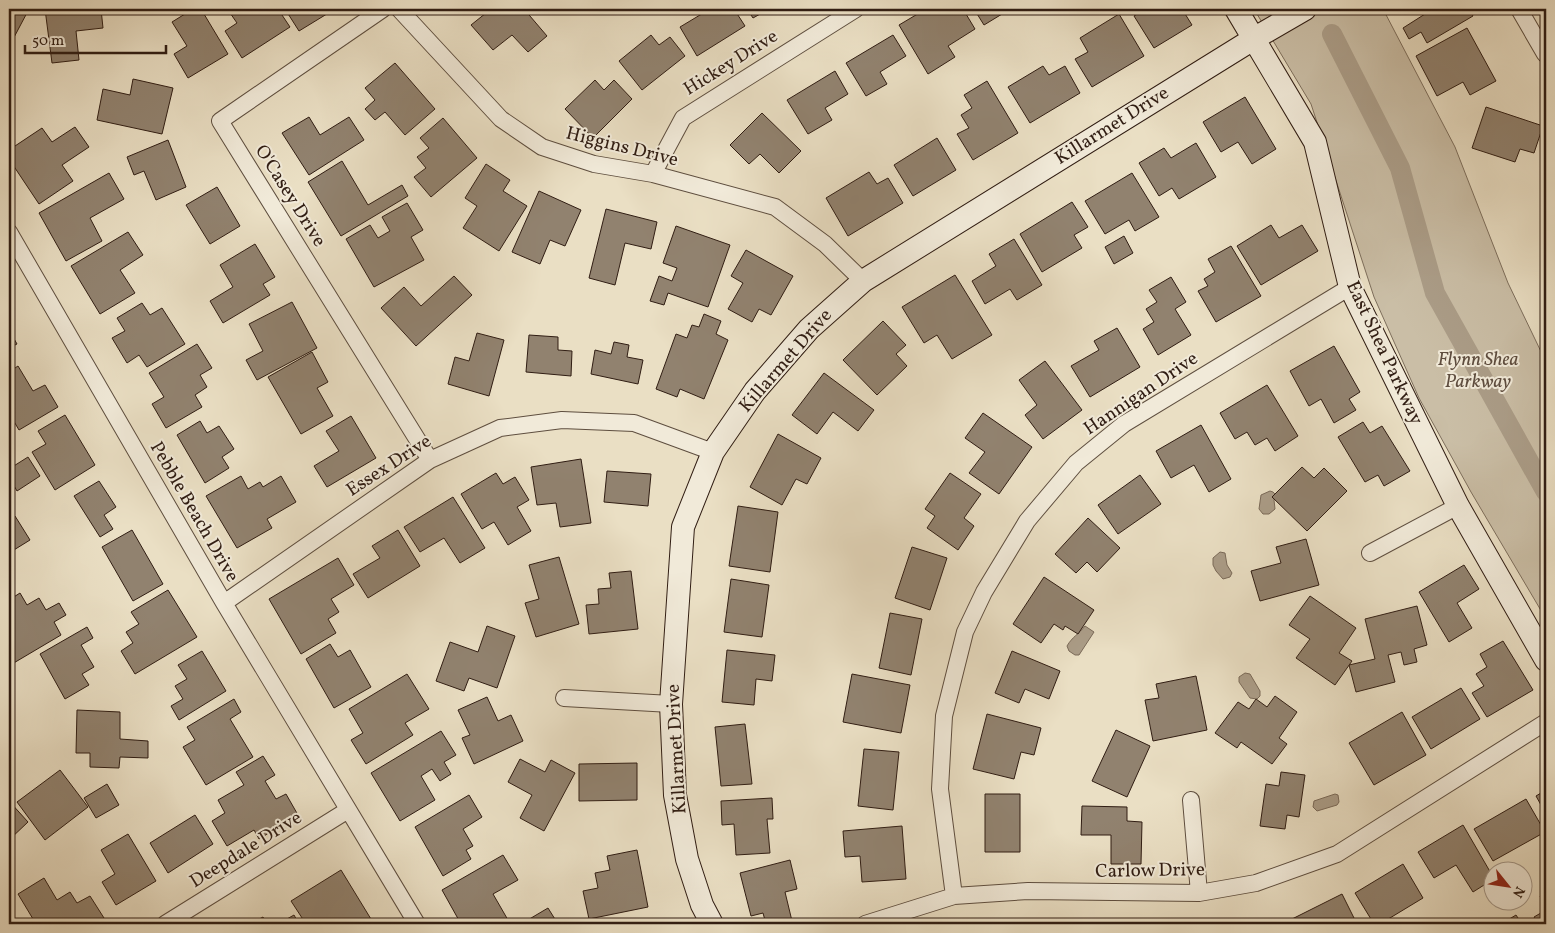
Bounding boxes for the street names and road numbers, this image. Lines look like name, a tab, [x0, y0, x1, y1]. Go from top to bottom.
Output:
street label: Hickey Drive	[679, 24, 783, 102]
street label: Killarmet Drive	[1050, 81, 1174, 171]
street label: Higgins Drive	[563, 120, 681, 174]
street label: O'Casey Drive	[248, 140, 332, 252]
street label: East Shea Parkway	[1339, 277, 1429, 429]
street label: Killarmet Drive	[734, 303, 838, 419]
street label: Hannigan Drive	[1079, 346, 1203, 442]
street label: Essex Drive	[341, 429, 437, 503]
street label: Pebble Beach Drive	[143, 437, 245, 587]
street label: Killarmet Drive	[661, 683, 693, 815]
street label: Deepdale Drive	[185, 805, 307, 895]
street label: Carlow Drive	[1095, 857, 1205, 885]

